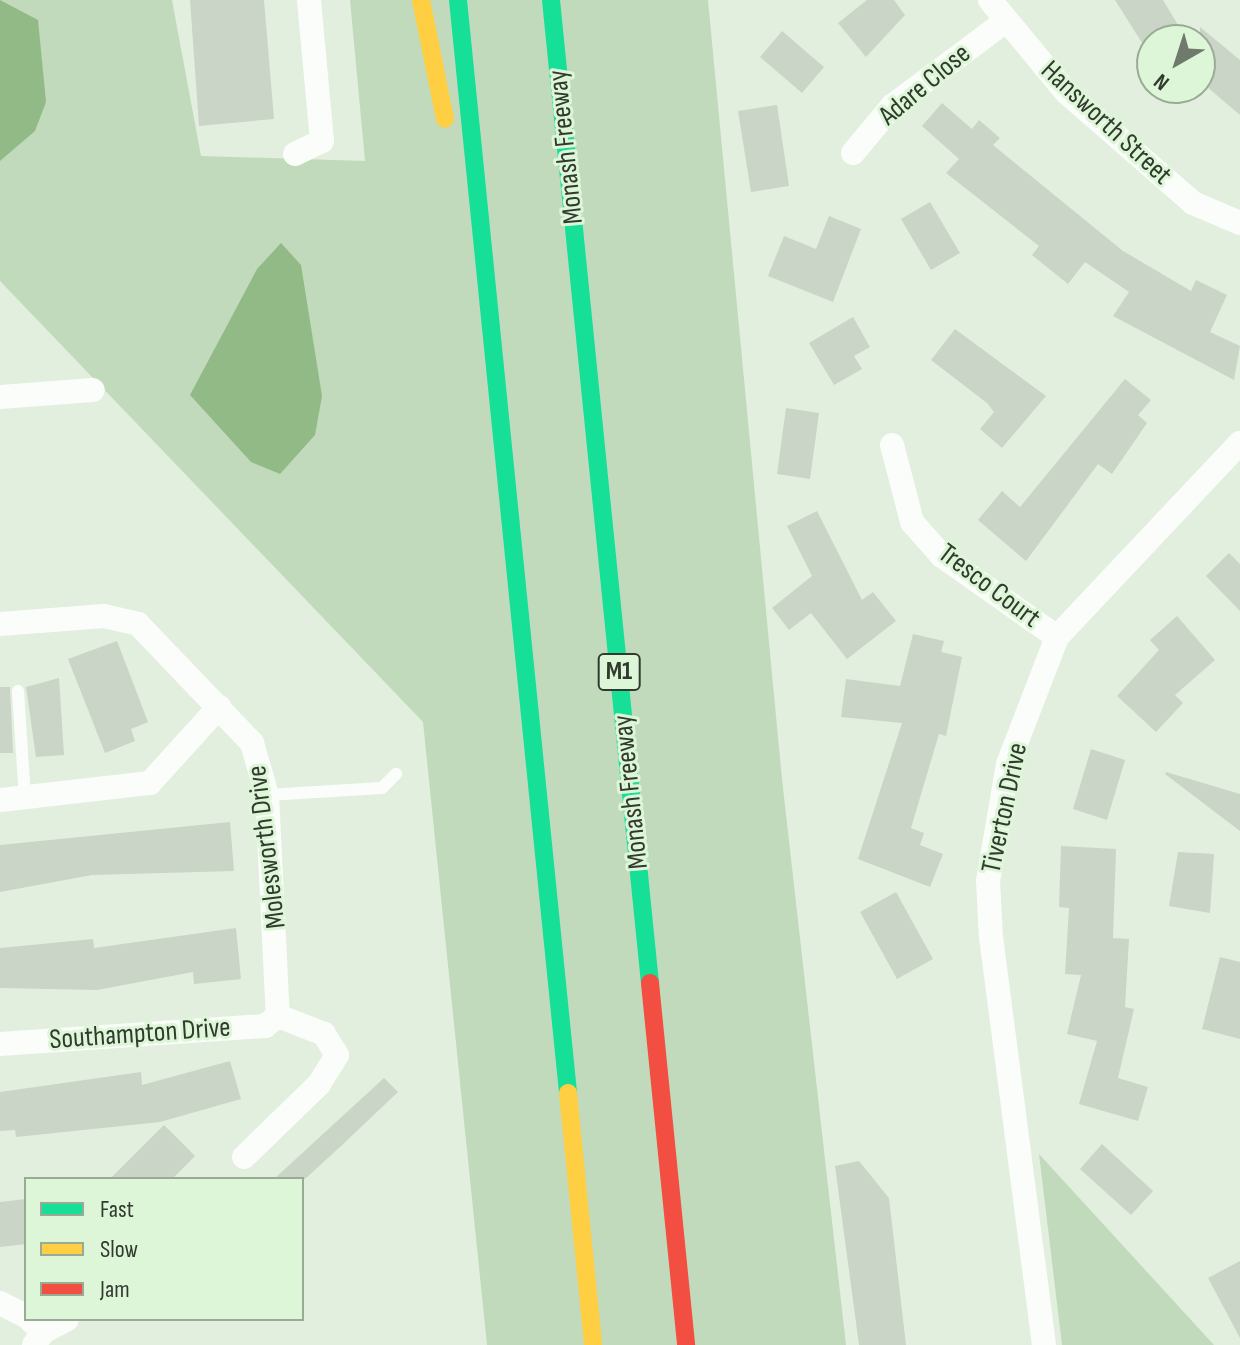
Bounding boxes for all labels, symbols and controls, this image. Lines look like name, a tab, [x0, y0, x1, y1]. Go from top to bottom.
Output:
north arrow	[1136, 24, 1216, 104]
street label: Adare Close	[872, 37, 978, 133]
street label: Hansworth Street	[1034, 54, 1178, 192]
text: N	[1149, 67, 1175, 96]
street label: Monash Freeway	[541, 68, 591, 226]
street label: Tresco Court	[931, 537, 1047, 635]
road number: M1	[597, 650, 641, 694]
street label: Monash Freeway	[606, 713, 656, 871]
street label: Tiverton Drive	[975, 740, 1035, 876]
street label: Molesworth Drive	[240, 763, 294, 931]
street label: Southampton Drive	[48, 1011, 232, 1057]
legend	[24, 1177, 304, 1321]
text: Fast	[100, 1195, 134, 1224]
text: Slow	[100, 1235, 138, 1264]
text: Jam	[100, 1275, 130, 1304]

